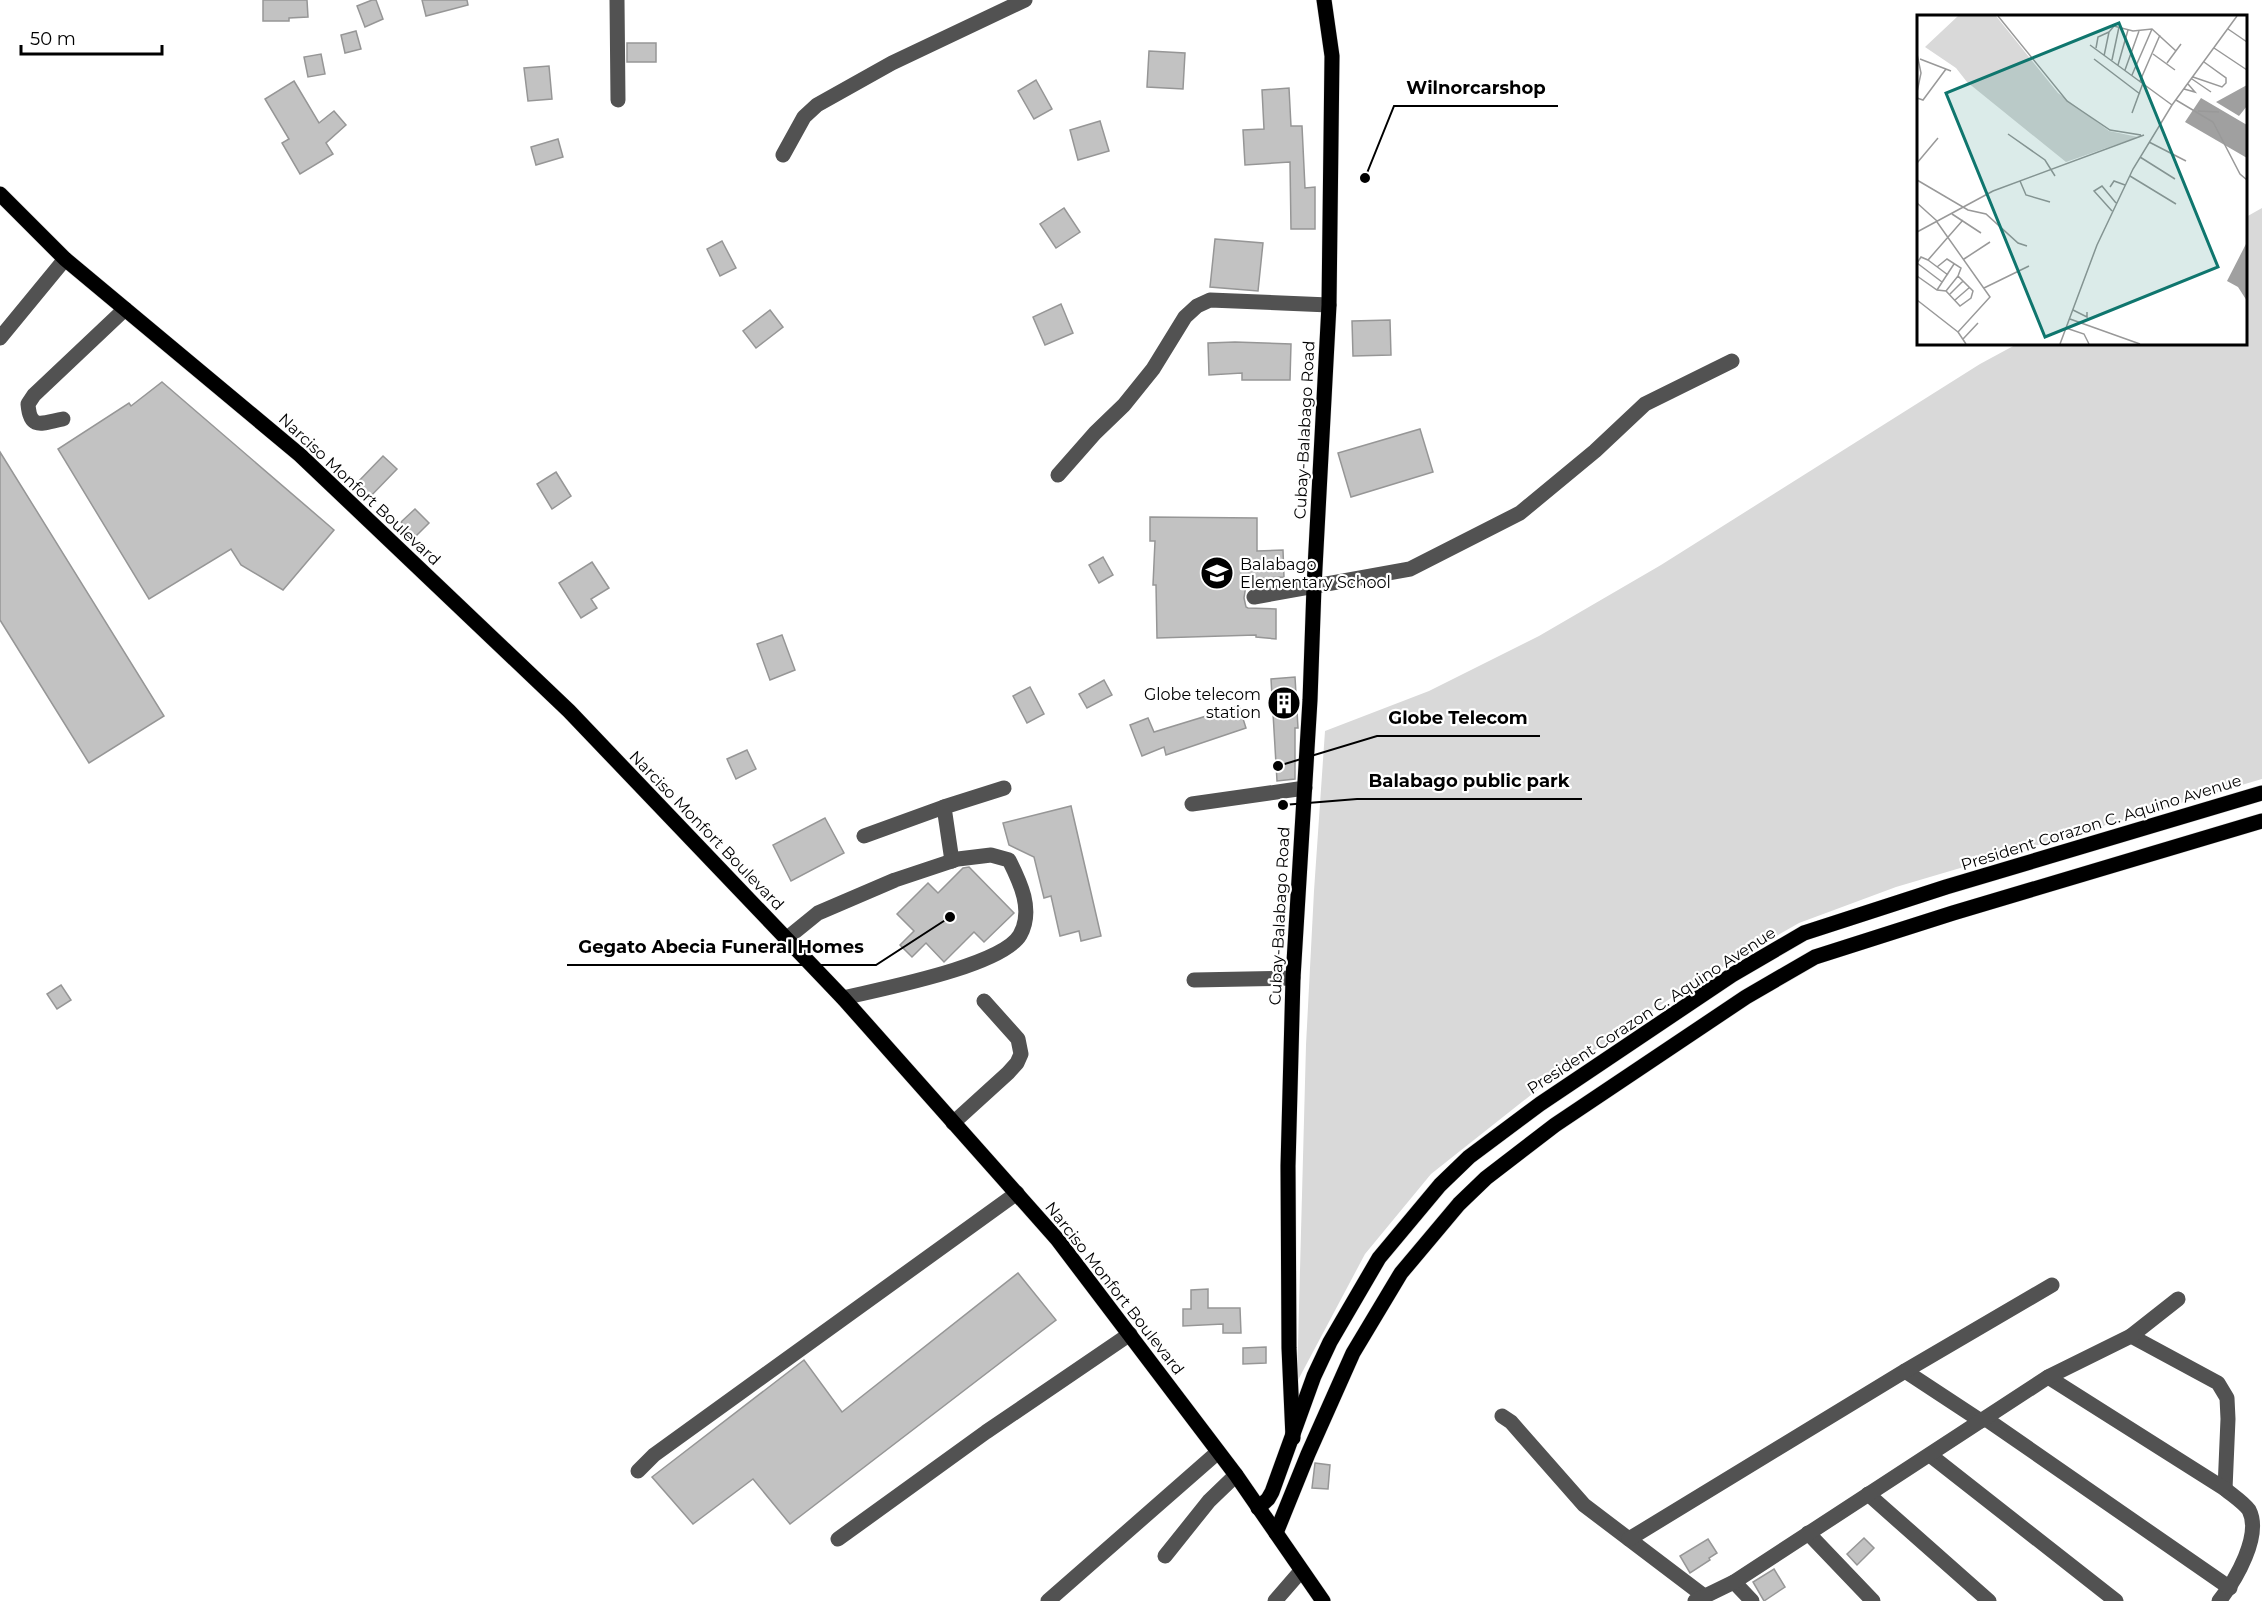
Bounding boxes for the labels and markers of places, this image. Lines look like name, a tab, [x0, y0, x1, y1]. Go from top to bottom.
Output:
callout: Wilnorcarshop	[1394, 70, 1558, 106]
school or university icon: Balabago Elementary School	[1199, 555, 1235, 591]
place label: Balabago Elementary School	[1240, 555, 1391, 592]
place label: Globe telecom station	[1144, 685, 1261, 722]
building icon: Globe telecom station	[1266, 685, 1302, 721]
callout: Globe Telecom	[1377, 700, 1540, 736]
callout: Balabago public park	[1357, 763, 1582, 799]
callout: Gegato Abecia Funeral Homes	[567, 929, 876, 965]

